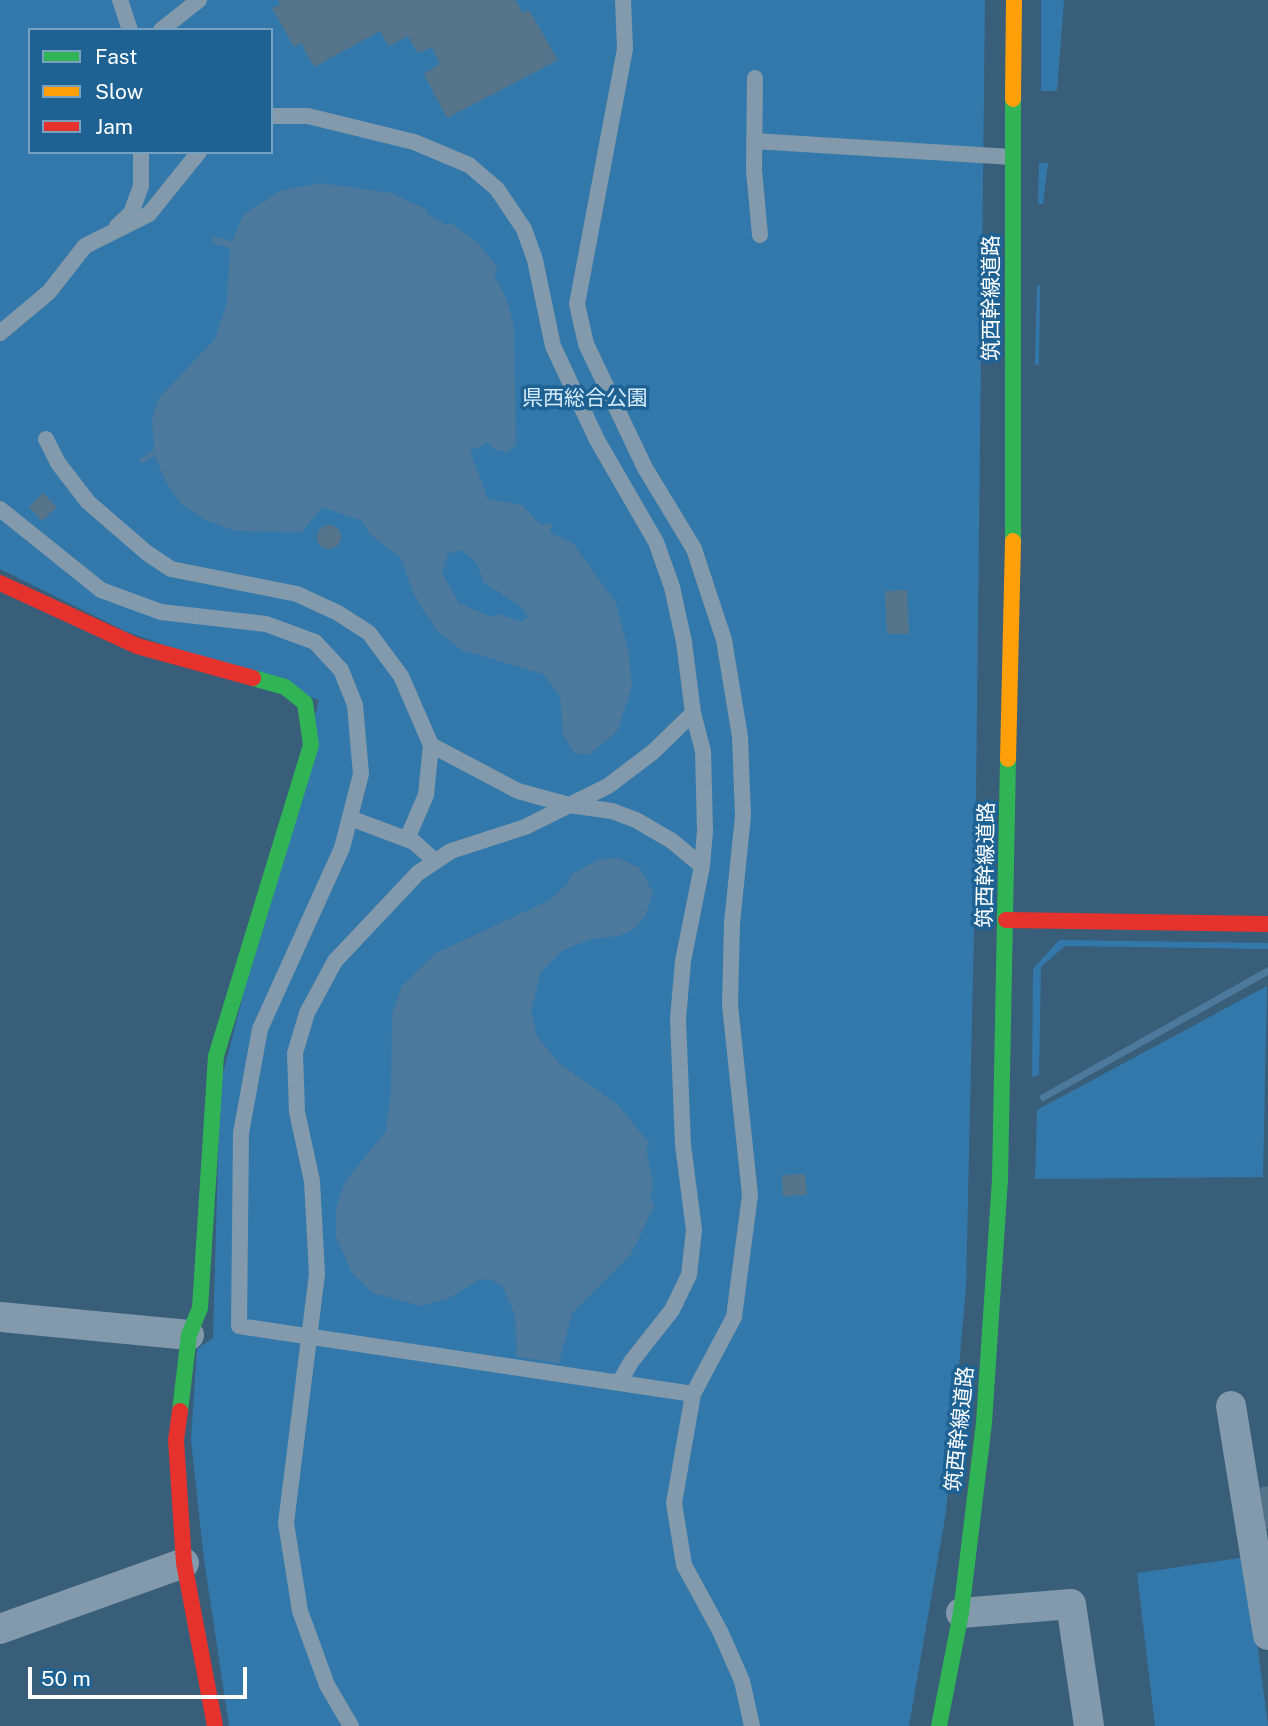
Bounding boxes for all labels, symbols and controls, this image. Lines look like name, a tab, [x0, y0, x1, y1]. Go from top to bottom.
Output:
legend	[28, 28, 273, 154]
text: Fast	[95, 44, 137, 69]
text: Slow	[95, 79, 143, 104]
text: Jam	[95, 114, 133, 139]
street label: 筑西幹線道路	[979, 235, 1005, 361]
park label: 県西総合公園	[522, 386, 648, 412]
street label: 筑西幹線道路	[972, 802, 1000, 928]
street label: 筑西幹線道路	[941, 1365, 979, 1493]
scale bar	[32, 1652, 250, 1696]
text: 50 m	[41, 1666, 91, 1691]

